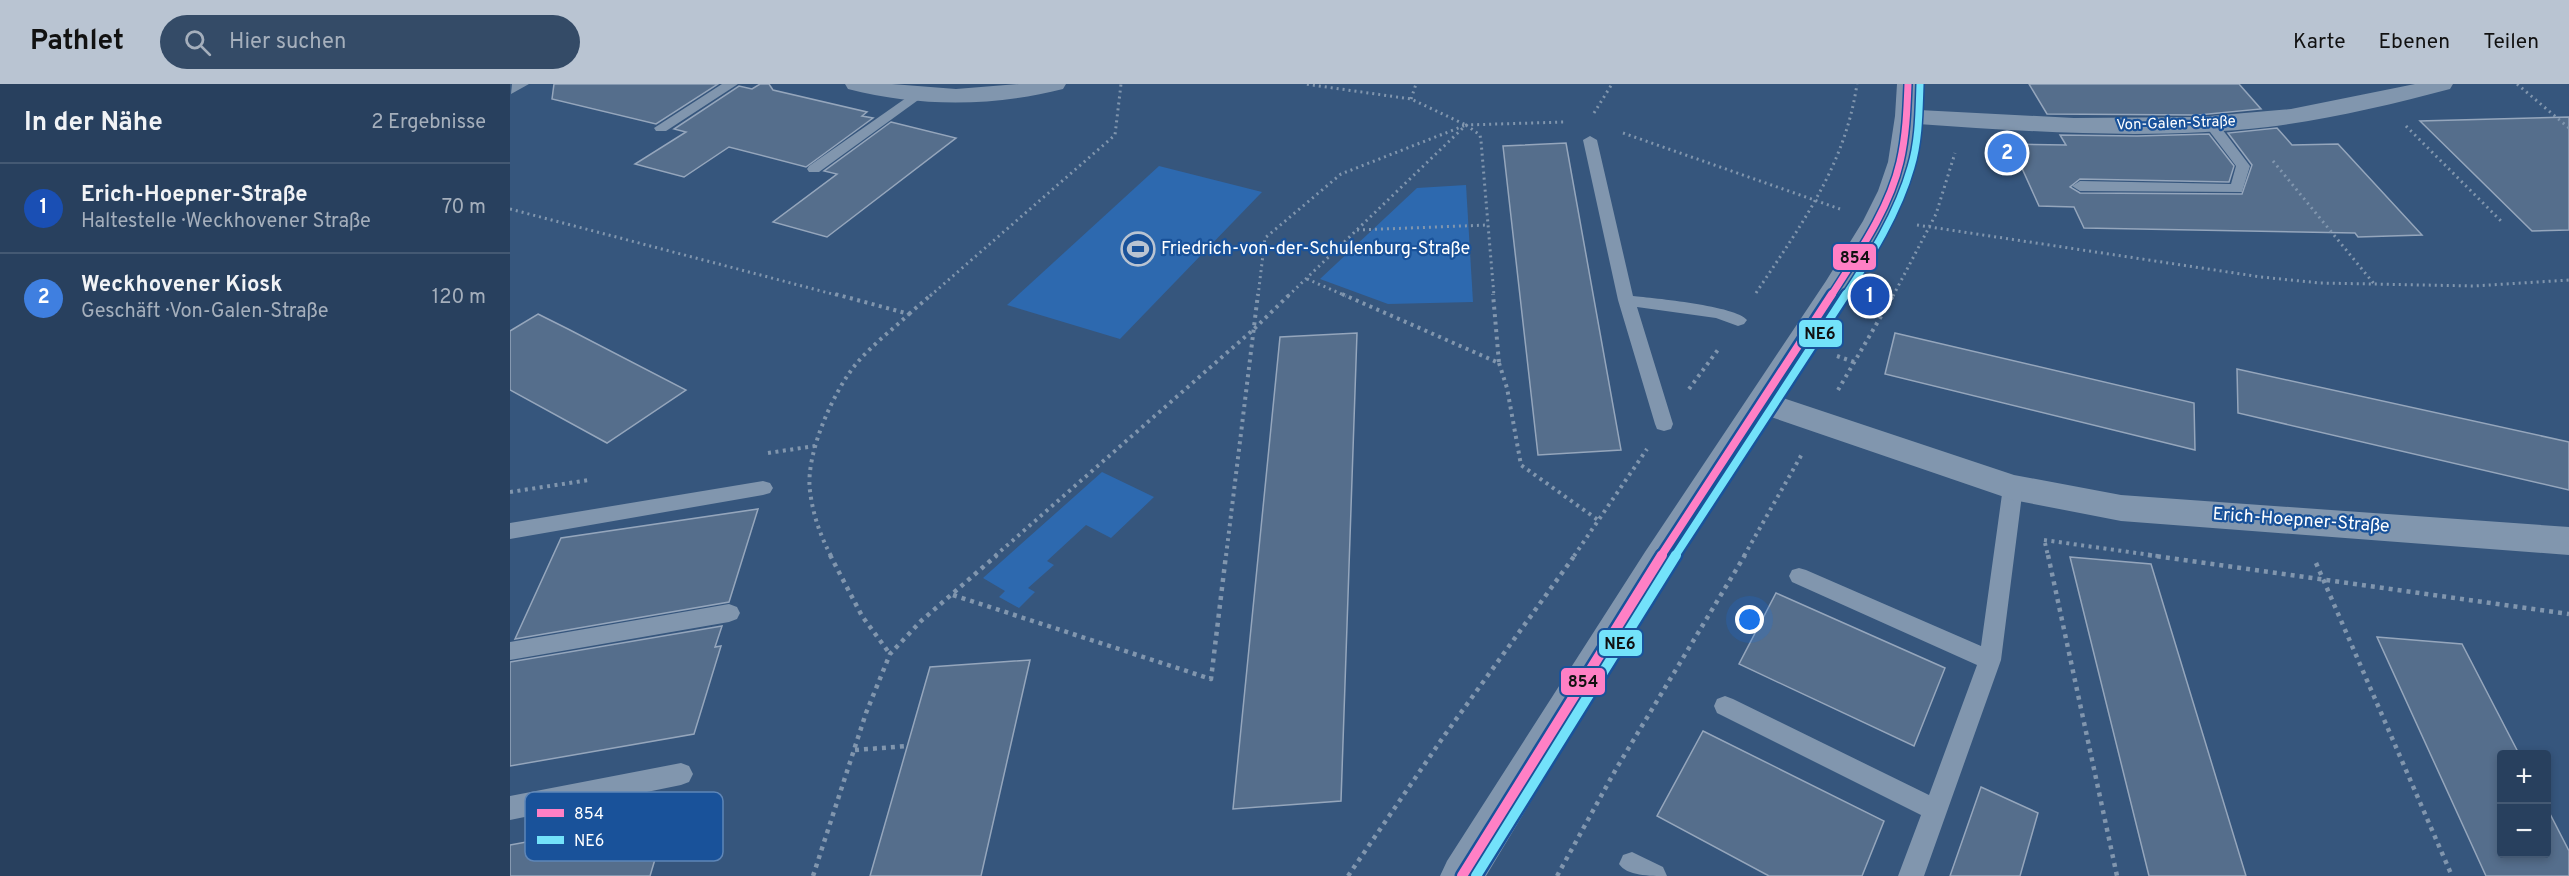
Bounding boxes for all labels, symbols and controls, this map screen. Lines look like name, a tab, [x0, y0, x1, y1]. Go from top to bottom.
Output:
search box	[160, 15, 580, 69]
text: Pathlet	[30, 24, 124, 60]
icon: search	[181, 26, 214, 59]
text: Hier suchen	[229, 29, 346, 56]
text: Karte	[2293, 29, 2345, 56]
text: Ebenen	[2378, 29, 2450, 56]
text: Teilen	[2483, 29, 2539, 56]
text: In der Nähe	[24, 107, 163, 140]
text: 2 Ergebnisse	[371, 110, 486, 136]
street label: Von-Galen-Straße	[2116, 112, 2236, 136]
pin: 2	[1988, 130, 2026, 176]
text: Erich-Hoepner-Straße	[81, 182, 308, 209]
text: 1	[40, 195, 48, 221]
text: 70 m	[442, 195, 486, 221]
text: Haltestelle · Weckhovener Straße	[81, 209, 371, 235]
sports icon: Friedrich-von-der-Schulenburg-Straße	[1120, 231, 1156, 267]
place label: Friedrich-von-der-Schulenburg-Straße	[1161, 238, 1470, 261]
line badge: 854	[1832, 243, 1877, 271]
text: 854	[1840, 249, 1870, 269]
text: Weckhovener Kiosk	[81, 272, 282, 299]
pin: 1	[1850, 274, 1890, 318]
text: 2	[37, 285, 50, 311]
text: 120 m	[432, 285, 486, 311]
text: Geschäft · Von-Galen-Straße	[81, 299, 328, 325]
line badge: NE6	[1798, 319, 1843, 348]
text: NE6	[1804, 325, 1836, 345]
street label: Erich-Hoepner-Straße	[2212, 503, 2390, 539]
your location	[1735, 605, 1764, 634]
line badge: NE6	[1598, 629, 1643, 657]
text: NE6	[1604, 635, 1636, 655]
line badge: 854	[1560, 667, 1606, 696]
text: 854	[1568, 673, 1598, 693]
map controls	[2497, 750, 2551, 858]
button: +	[2497, 750, 2551, 804]
legend	[525, 792, 723, 861]
button: −	[2497, 804, 2551, 858]
text: 854	[574, 805, 604, 825]
text: NE6	[574, 832, 604, 852]

